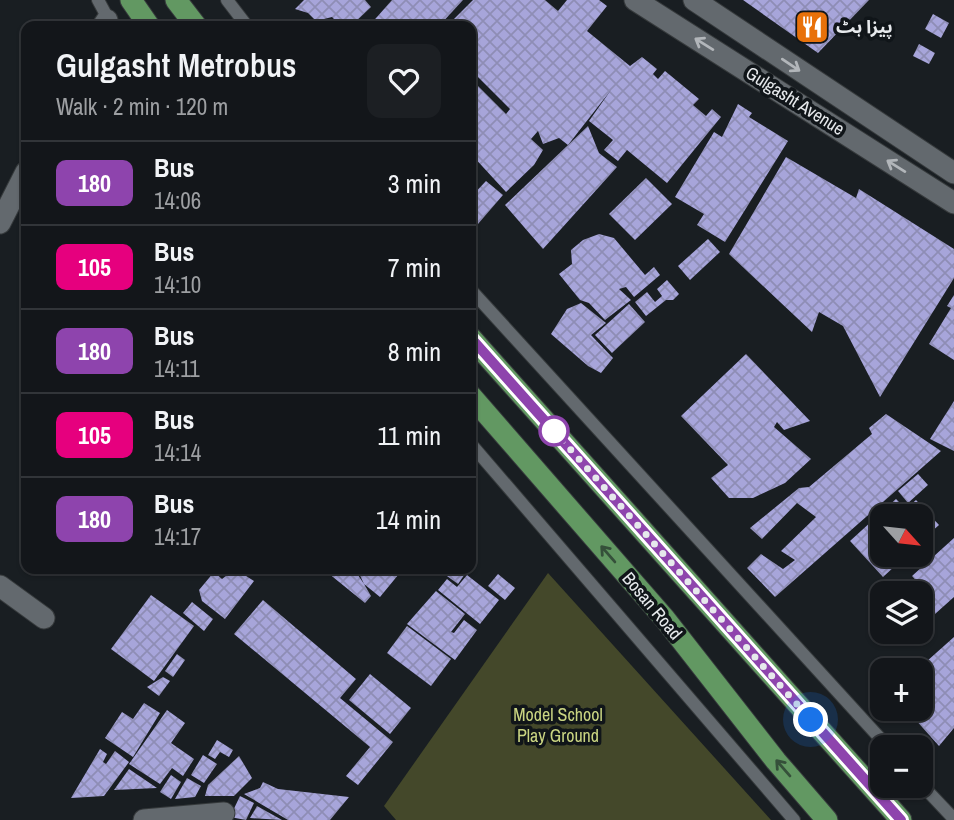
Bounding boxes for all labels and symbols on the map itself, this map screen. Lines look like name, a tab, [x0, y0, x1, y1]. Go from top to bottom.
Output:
restaurant icon: پیزا ہٹ	[793, 8, 831, 46]
place label: پیزا ہٹ	[836, 14, 893, 39]
one-way arrow	[695, 36, 715, 50]
one-way arrow	[781, 58, 801, 72]
street label: Gulgasht Avenue	[741, 60, 849, 141]
one-way arrow	[887, 158, 907, 172]
unlabelled marker	[539, 416, 569, 446]
north arrow	[870, 504, 933, 567]
one-way arrow	[600, 545, 616, 563]
street label: Bosan Road	[617, 567, 688, 645]
park label: Model School Play Ground	[513, 702, 603, 748]
your location	[793, 702, 828, 737]
one-way arrow	[775, 760, 791, 778]

